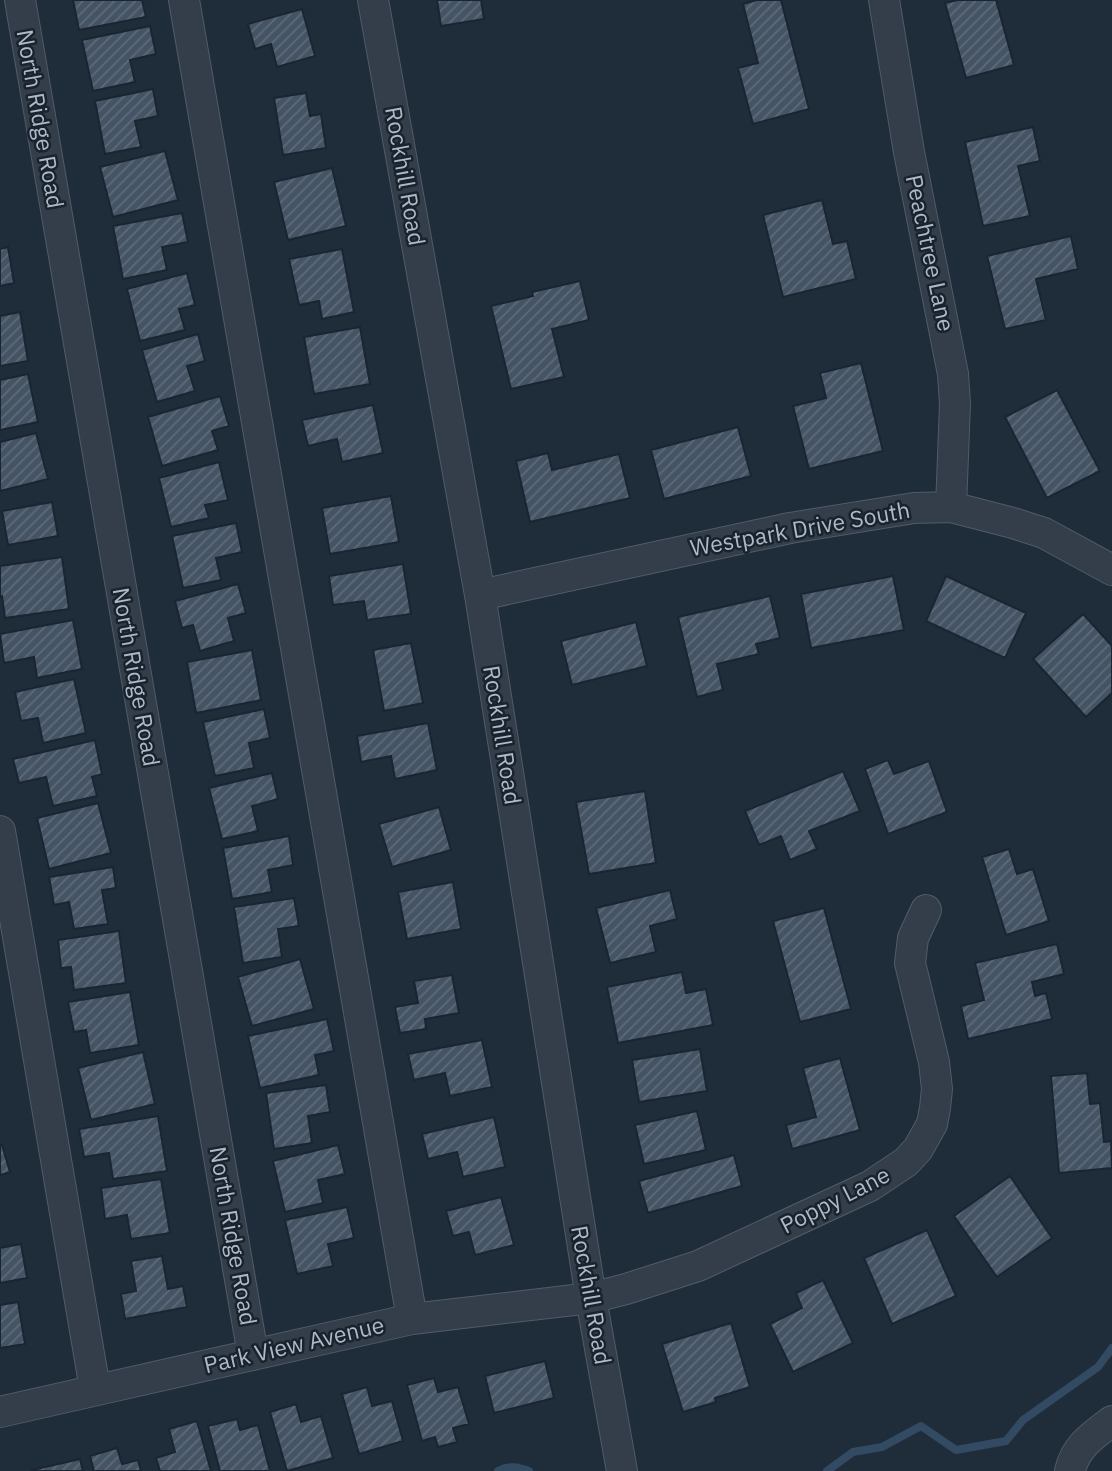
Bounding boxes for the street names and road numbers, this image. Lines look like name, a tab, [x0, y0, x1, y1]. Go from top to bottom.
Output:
street label: North Ridge Road	[10, 27, 71, 211]
street label: Rockhill Road	[379, 104, 433, 248]
street label: Peachtree Lane	[900, 172, 962, 334]
street label: Westpark Drive South	[688, 494, 912, 562]
street label: North Ridge Road	[106, 585, 167, 769]
street label: Rockhill Road	[477, 663, 529, 807]
street label: North Ridge Road	[203, 1144, 264, 1328]
street label: Poppy Lane	[775, 1159, 895, 1240]
street label: Rockhill Road	[565, 1223, 619, 1367]
street label: Park View Avenue	[201, 1309, 387, 1379]

